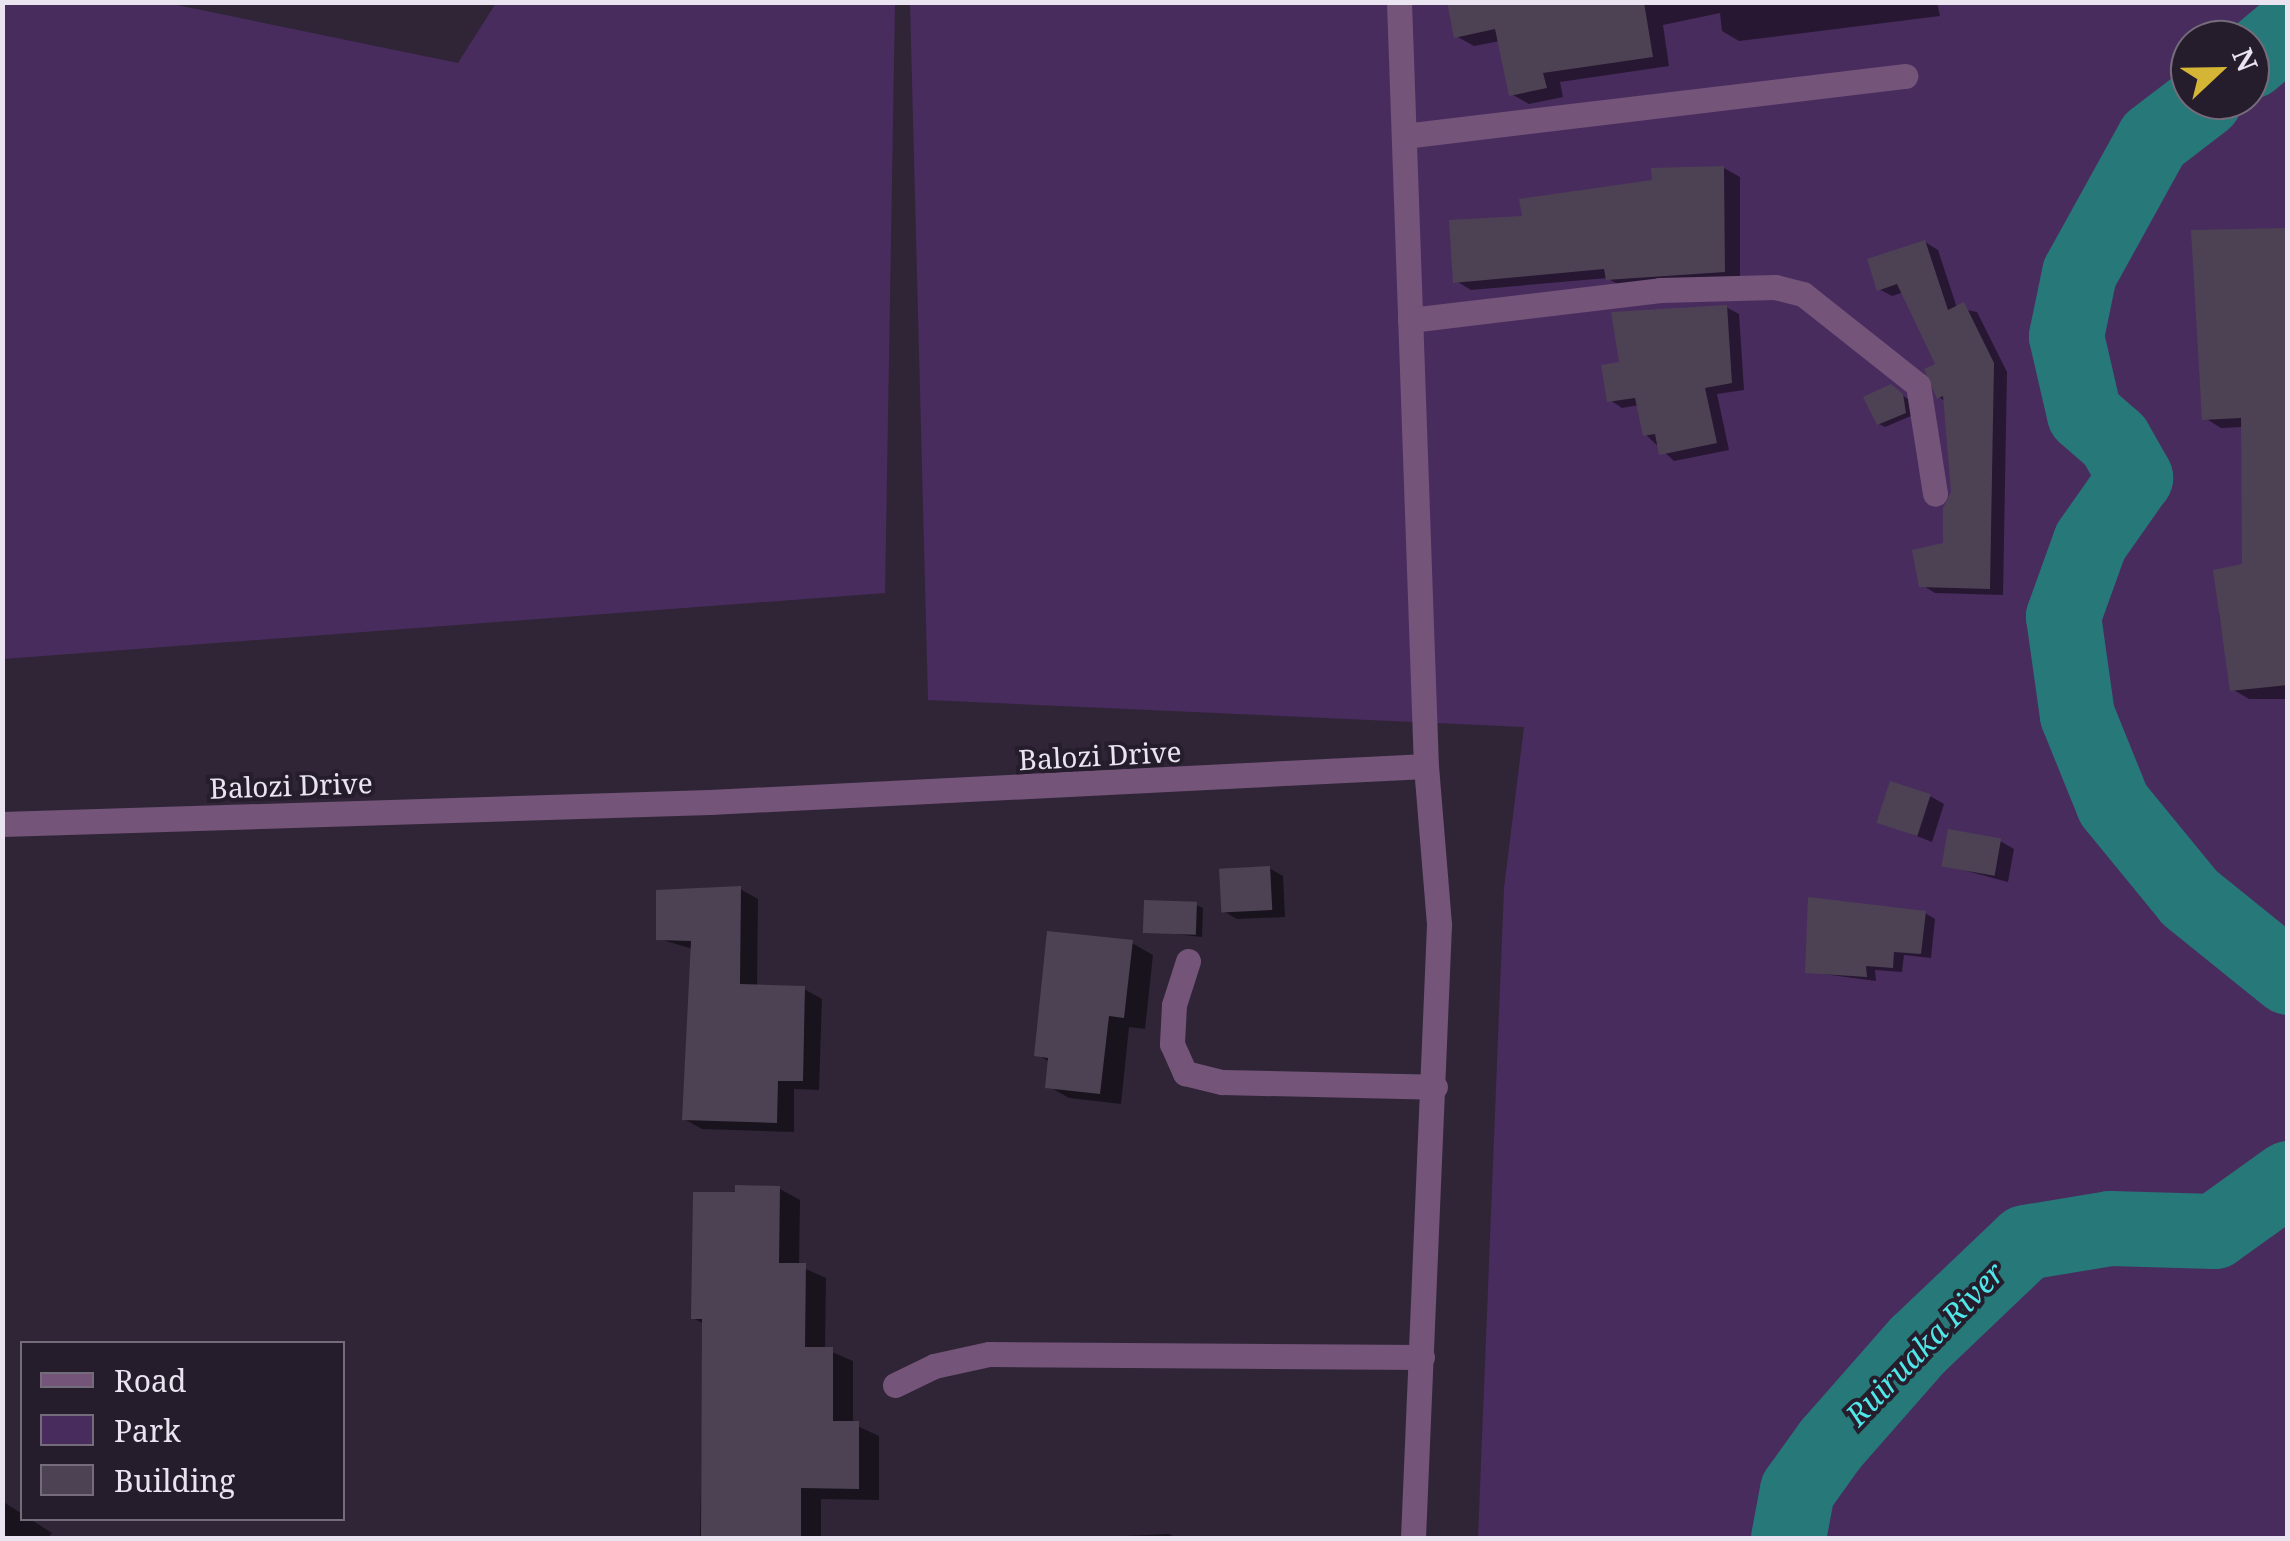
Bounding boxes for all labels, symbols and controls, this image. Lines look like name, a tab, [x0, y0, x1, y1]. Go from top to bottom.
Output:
north arrow	[2170, 20, 2270, 120]
text: N	[2224, 42, 2268, 77]
street label: Balozi Drive	[1018, 734, 1182, 776]
street label: Balozi Drive	[209, 765, 373, 805]
water label: Ruiruaka River	[1838, 1255, 2012, 1433]
legend	[20, 1341, 345, 1521]
text: Road	[114, 1360, 186, 1401]
text: Park	[114, 1410, 181, 1451]
text: Building	[114, 1460, 235, 1501]

